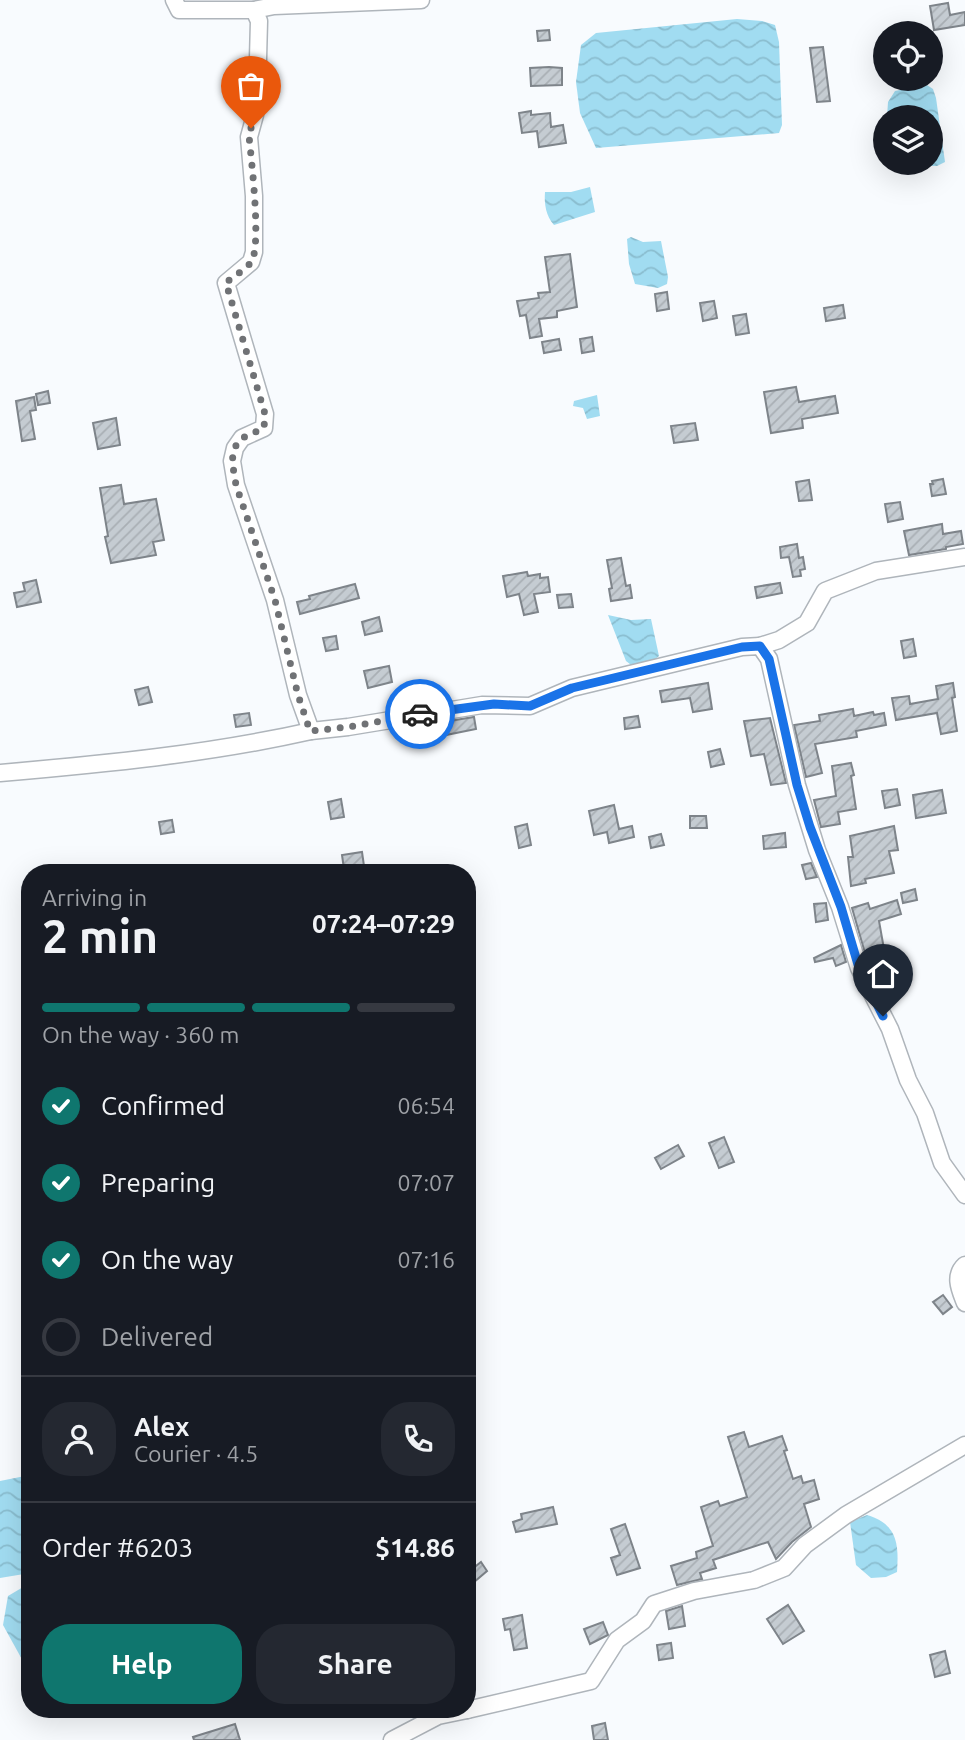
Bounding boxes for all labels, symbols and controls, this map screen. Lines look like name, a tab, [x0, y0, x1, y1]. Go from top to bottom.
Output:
map controls	[873, 21, 943, 175]
button: locate	[873, 21, 943, 91]
pin	[221, 56, 281, 128]
icon: bag	[232, 67, 270, 105]
button: layers	[873, 105, 943, 175]
courier	[385, 679, 455, 749]
icon: car	[401, 695, 439, 733]
text: Arriving in	[42, 885, 147, 910]
text: 07:24–07:29	[312, 909, 455, 938]
text: 2 min	[42, 910, 158, 962]
pin	[853, 944, 913, 1016]
icon: home	[864, 955, 902, 993]
text: On the way · 360 m	[42, 1022, 239, 1047]
icon: check	[42, 1087, 80, 1125]
text: Confirmed	[101, 1091, 225, 1120]
text: 06:54	[397, 1093, 455, 1118]
icon: check	[42, 1164, 80, 1202]
text: Preparing	[101, 1168, 215, 1197]
text: 07:07	[397, 1170, 455, 1195]
icon: check	[42, 1241, 80, 1279]
text: On the way	[101, 1245, 233, 1274]
text: 07:16	[397, 1247, 455, 1272]
text: Delivered	[101, 1322, 213, 1351]
button: person	[42, 1402, 116, 1476]
button: phone	[381, 1402, 455, 1476]
text: Alex	[134, 1412, 189, 1441]
text: Courier · 4.5	[134, 1441, 258, 1466]
text: Order #6203	[42, 1533, 193, 1562]
text: $14.86	[375, 1533, 455, 1562]
button: Help	[42, 1624, 242, 1704]
button: Share	[256, 1624, 455, 1704]

